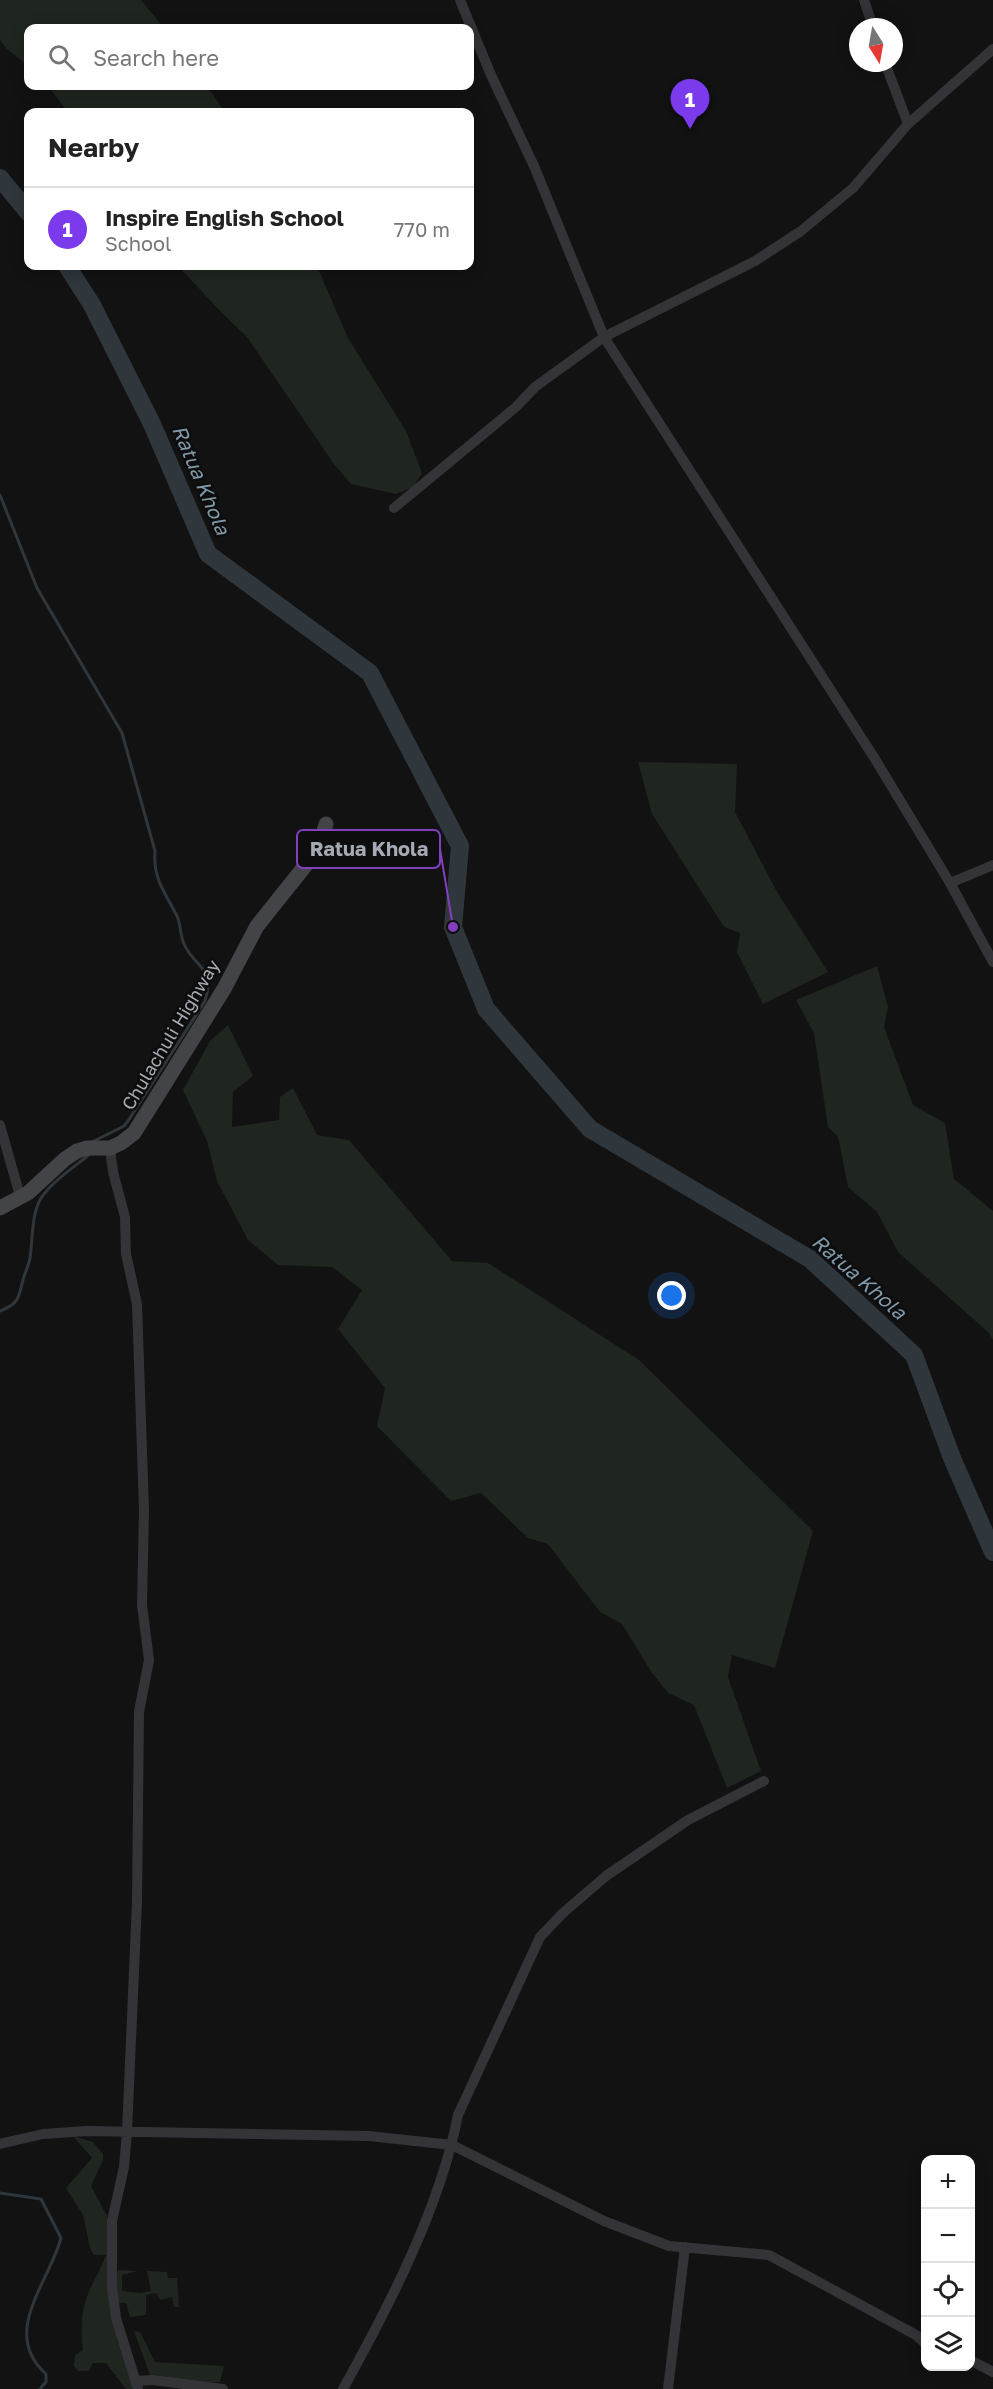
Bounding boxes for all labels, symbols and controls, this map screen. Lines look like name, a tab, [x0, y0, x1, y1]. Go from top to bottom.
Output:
north arrow	[849, 18, 903, 72]
search box	[24, 24, 474, 90]
icon: search	[45, 41, 78, 74]
text: Search here	[93, 44, 219, 71]
pin: 1	[670, 80, 710, 129]
text: Nearby	[48, 132, 139, 163]
text: Inspire English School	[105, 204, 344, 231]
text: 1	[62, 217, 73, 241]
text: 770 m	[394, 217, 450, 241]
text: School	[105, 231, 171, 255]
water label: Ratua Khola	[168, 421, 236, 539]
callout: Ratua Khola	[297, 830, 440, 868]
text: Ratua Khola	[310, 836, 428, 860]
street label: Chulachuli Highway	[117, 955, 224, 1114]
water label: Ratua Khola	[808, 1229, 912, 1324]
your location	[657, 1281, 686, 1310]
map controls	[921, 2155, 975, 2371]
button: +	[921, 2155, 975, 2209]
button: −	[921, 2209, 975, 2263]
button: locate	[921, 2263, 975, 2317]
button: layers	[921, 2317, 975, 2371]

